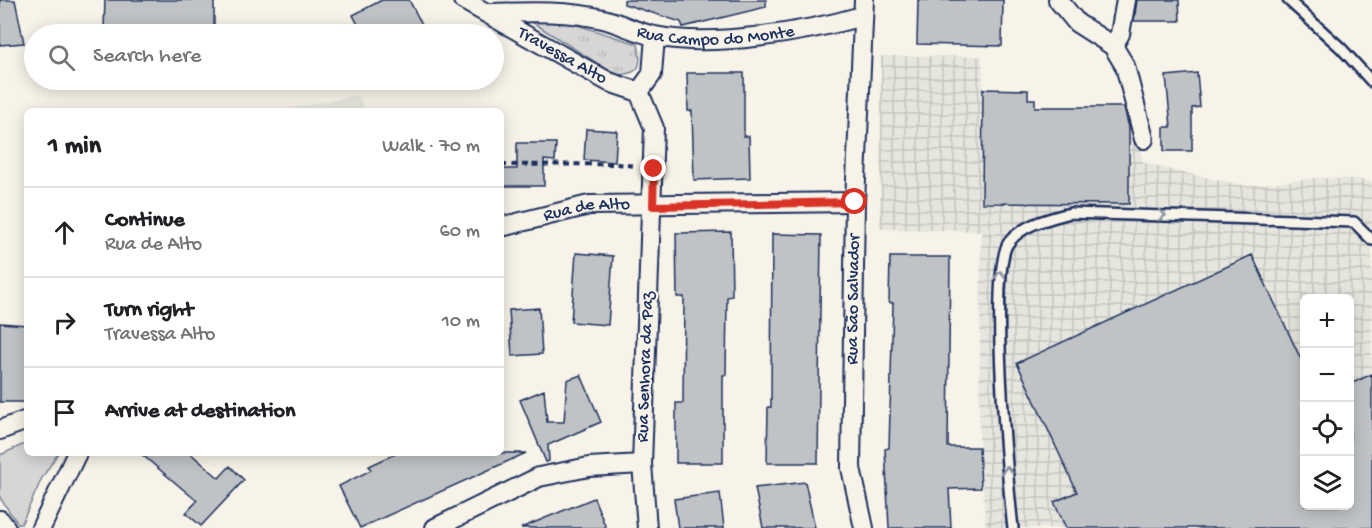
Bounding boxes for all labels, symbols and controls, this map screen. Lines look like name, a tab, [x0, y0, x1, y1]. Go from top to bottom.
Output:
street label: Rua Campo do Monte	[634, 21, 797, 51]
street label: Travessa Alto	[513, 22, 611, 89]
search box	[24, 24, 504, 90]
icon: search	[45, 41, 78, 74]
text: Search here	[93, 44, 201, 70]
text: 1 min	[48, 132, 101, 163]
text: Walk · 70 m	[382, 136, 480, 159]
route end	[640, 155, 666, 181]
route start	[841, 188, 867, 214]
street label: Rua de Alto	[541, 194, 630, 226]
text: Continue	[105, 208, 185, 234]
one-way arrow	[1157, 209, 1166, 222]
icon: ahead	[48, 216, 81, 249]
text: 60 m	[440, 221, 480, 244]
street label: Rua São Salvador	[842, 232, 865, 365]
text: Rua de Alto	[105, 234, 202, 257]
one-way arrow	[994, 270, 1007, 279]
street label: Rua Senhora da Paz	[633, 290, 659, 443]
map controls	[1300, 294, 1354, 510]
button: +	[1300, 294, 1354, 348]
text: Turn right	[105, 298, 193, 324]
icon: right	[48, 306, 81, 339]
text: 10 m	[442, 311, 480, 334]
text: Travessa Alto	[105, 324, 215, 347]
button: −	[1300, 348, 1354, 402]
icon: arrive	[48, 396, 81, 429]
text: Arrive at destination	[105, 399, 295, 425]
button: locate	[1300, 402, 1354, 456]
button: layers	[1300, 456, 1354, 510]
one-way arrow	[1001, 465, 1014, 474]

